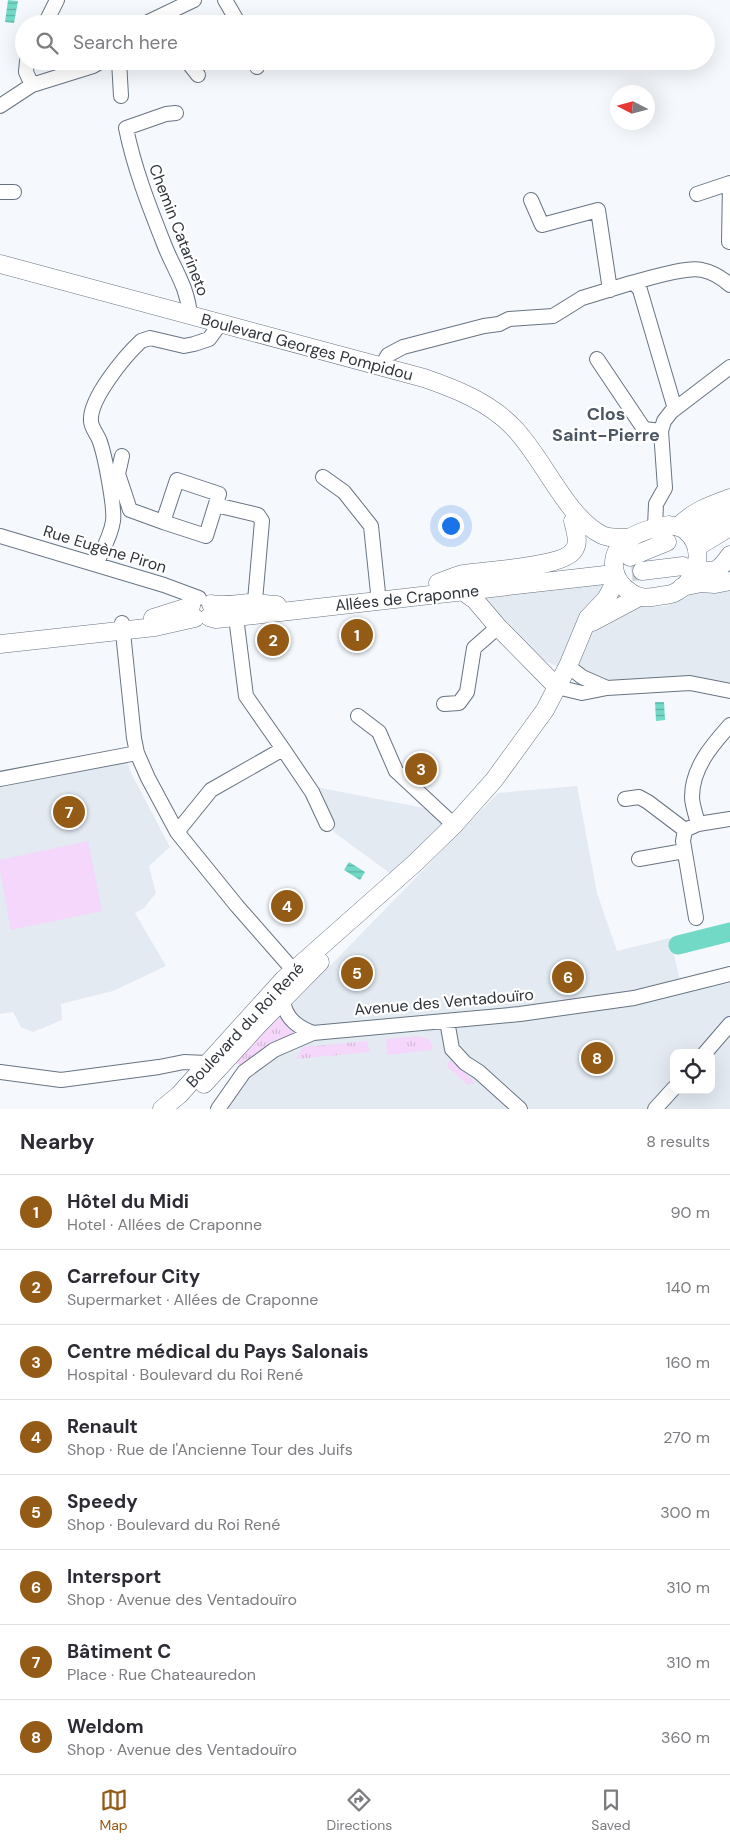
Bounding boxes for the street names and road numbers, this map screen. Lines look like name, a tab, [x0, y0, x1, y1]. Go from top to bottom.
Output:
street label: Chemin Catarineto	[144, 161, 214, 299]
street label: Boulevard Georges Pompidou	[199, 309, 415, 385]
street label: Rue Eugène Piron	[41, 520, 169, 578]
street label: Allées de Craponne	[334, 580, 480, 616]
street label: Boulevard du Roi René	[181, 958, 309, 1092]
street label: Avenue des Ventadouïro	[353, 984, 535, 1020]

